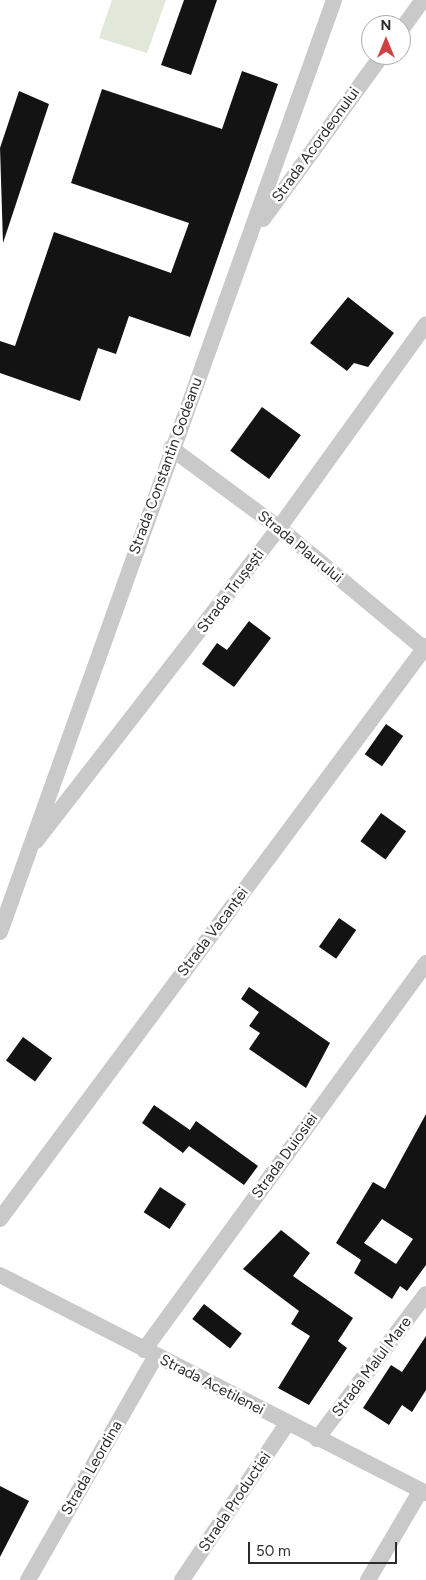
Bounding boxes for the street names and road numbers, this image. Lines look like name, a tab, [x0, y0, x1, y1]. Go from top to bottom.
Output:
street label: Strada Acordeonului	[268, 84, 364, 206]
street label: Strada Constantin Godeanu	[126, 375, 206, 557]
street label: Strada Plaurului	[254, 507, 346, 587]
street label: Strada Trușești	[194, 546, 268, 636]
street label: Strada Vacanței	[174, 884, 252, 980]
street label: Strada Duiosiei	[248, 1110, 322, 1202]
street label: Strada Malul Mare	[329, 1314, 415, 1420]
street label: Strada Acetilenei	[157, 1351, 267, 1419]
street label: Strada Leordina	[58, 1418, 126, 1518]
street label: Strada Productiei	[195, 1449, 275, 1555]

